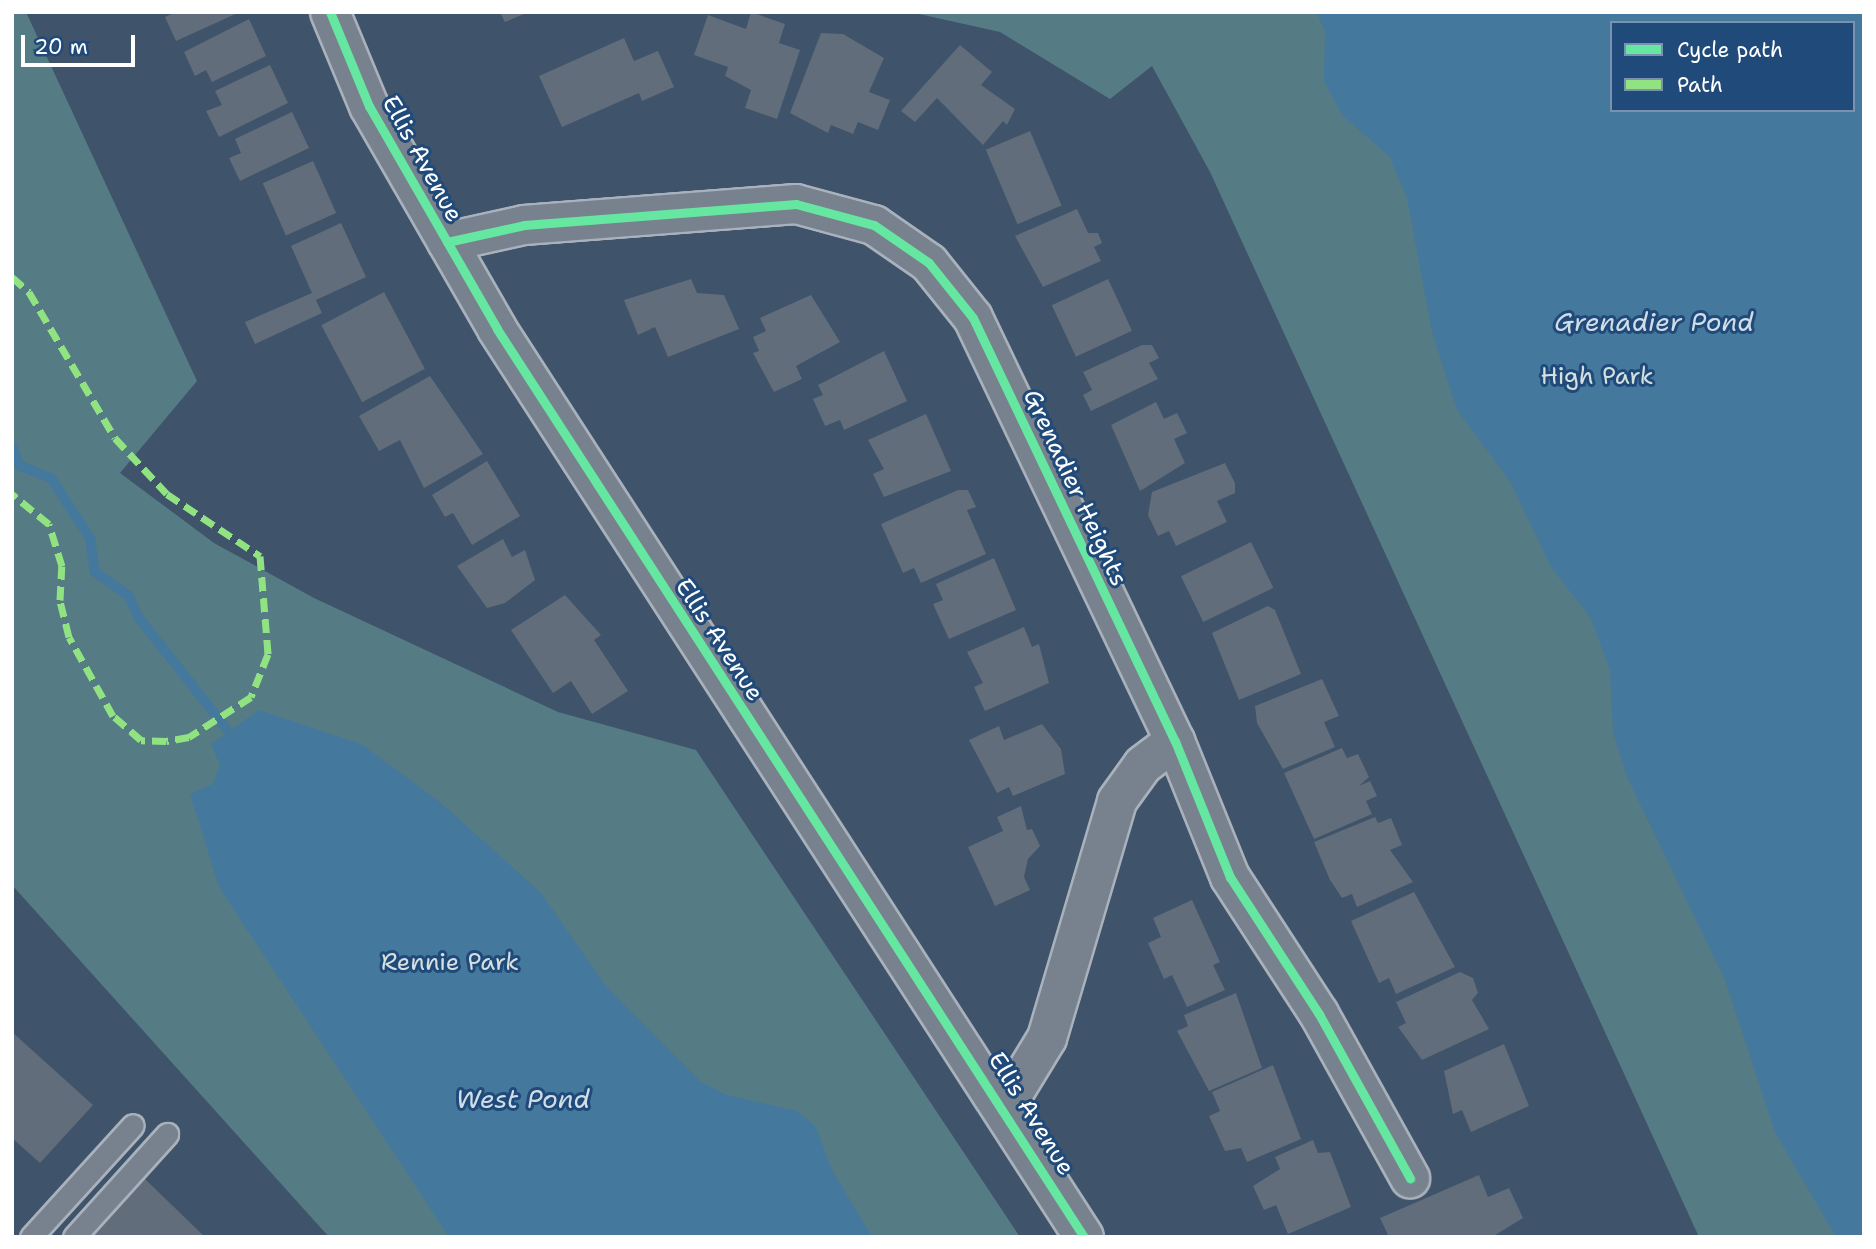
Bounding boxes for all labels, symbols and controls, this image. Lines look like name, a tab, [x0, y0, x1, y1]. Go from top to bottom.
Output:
scale bar	[24, 21, 138, 65]
legend	[1610, 21, 1855, 112]
text: 20 m	[34, 33, 88, 61]
text: Cycle path	[1677, 36, 1783, 64]
text: Path	[1677, 71, 1723, 99]
street label: Ellis Avenue	[376, 91, 468, 227]
water label: Grenadier Pond	[1554, 306, 1754, 338]
park label: High Park	[1540, 363, 1654, 391]
street label: Grenadier Heights	[1017, 385, 1133, 591]
street label: Ellis Avenue	[669, 574, 769, 706]
park label: Rennie Park	[381, 949, 519, 977]
street label: Ellis Avenue	[982, 1047, 1080, 1181]
water label: West Pond	[456, 1083, 590, 1115]

